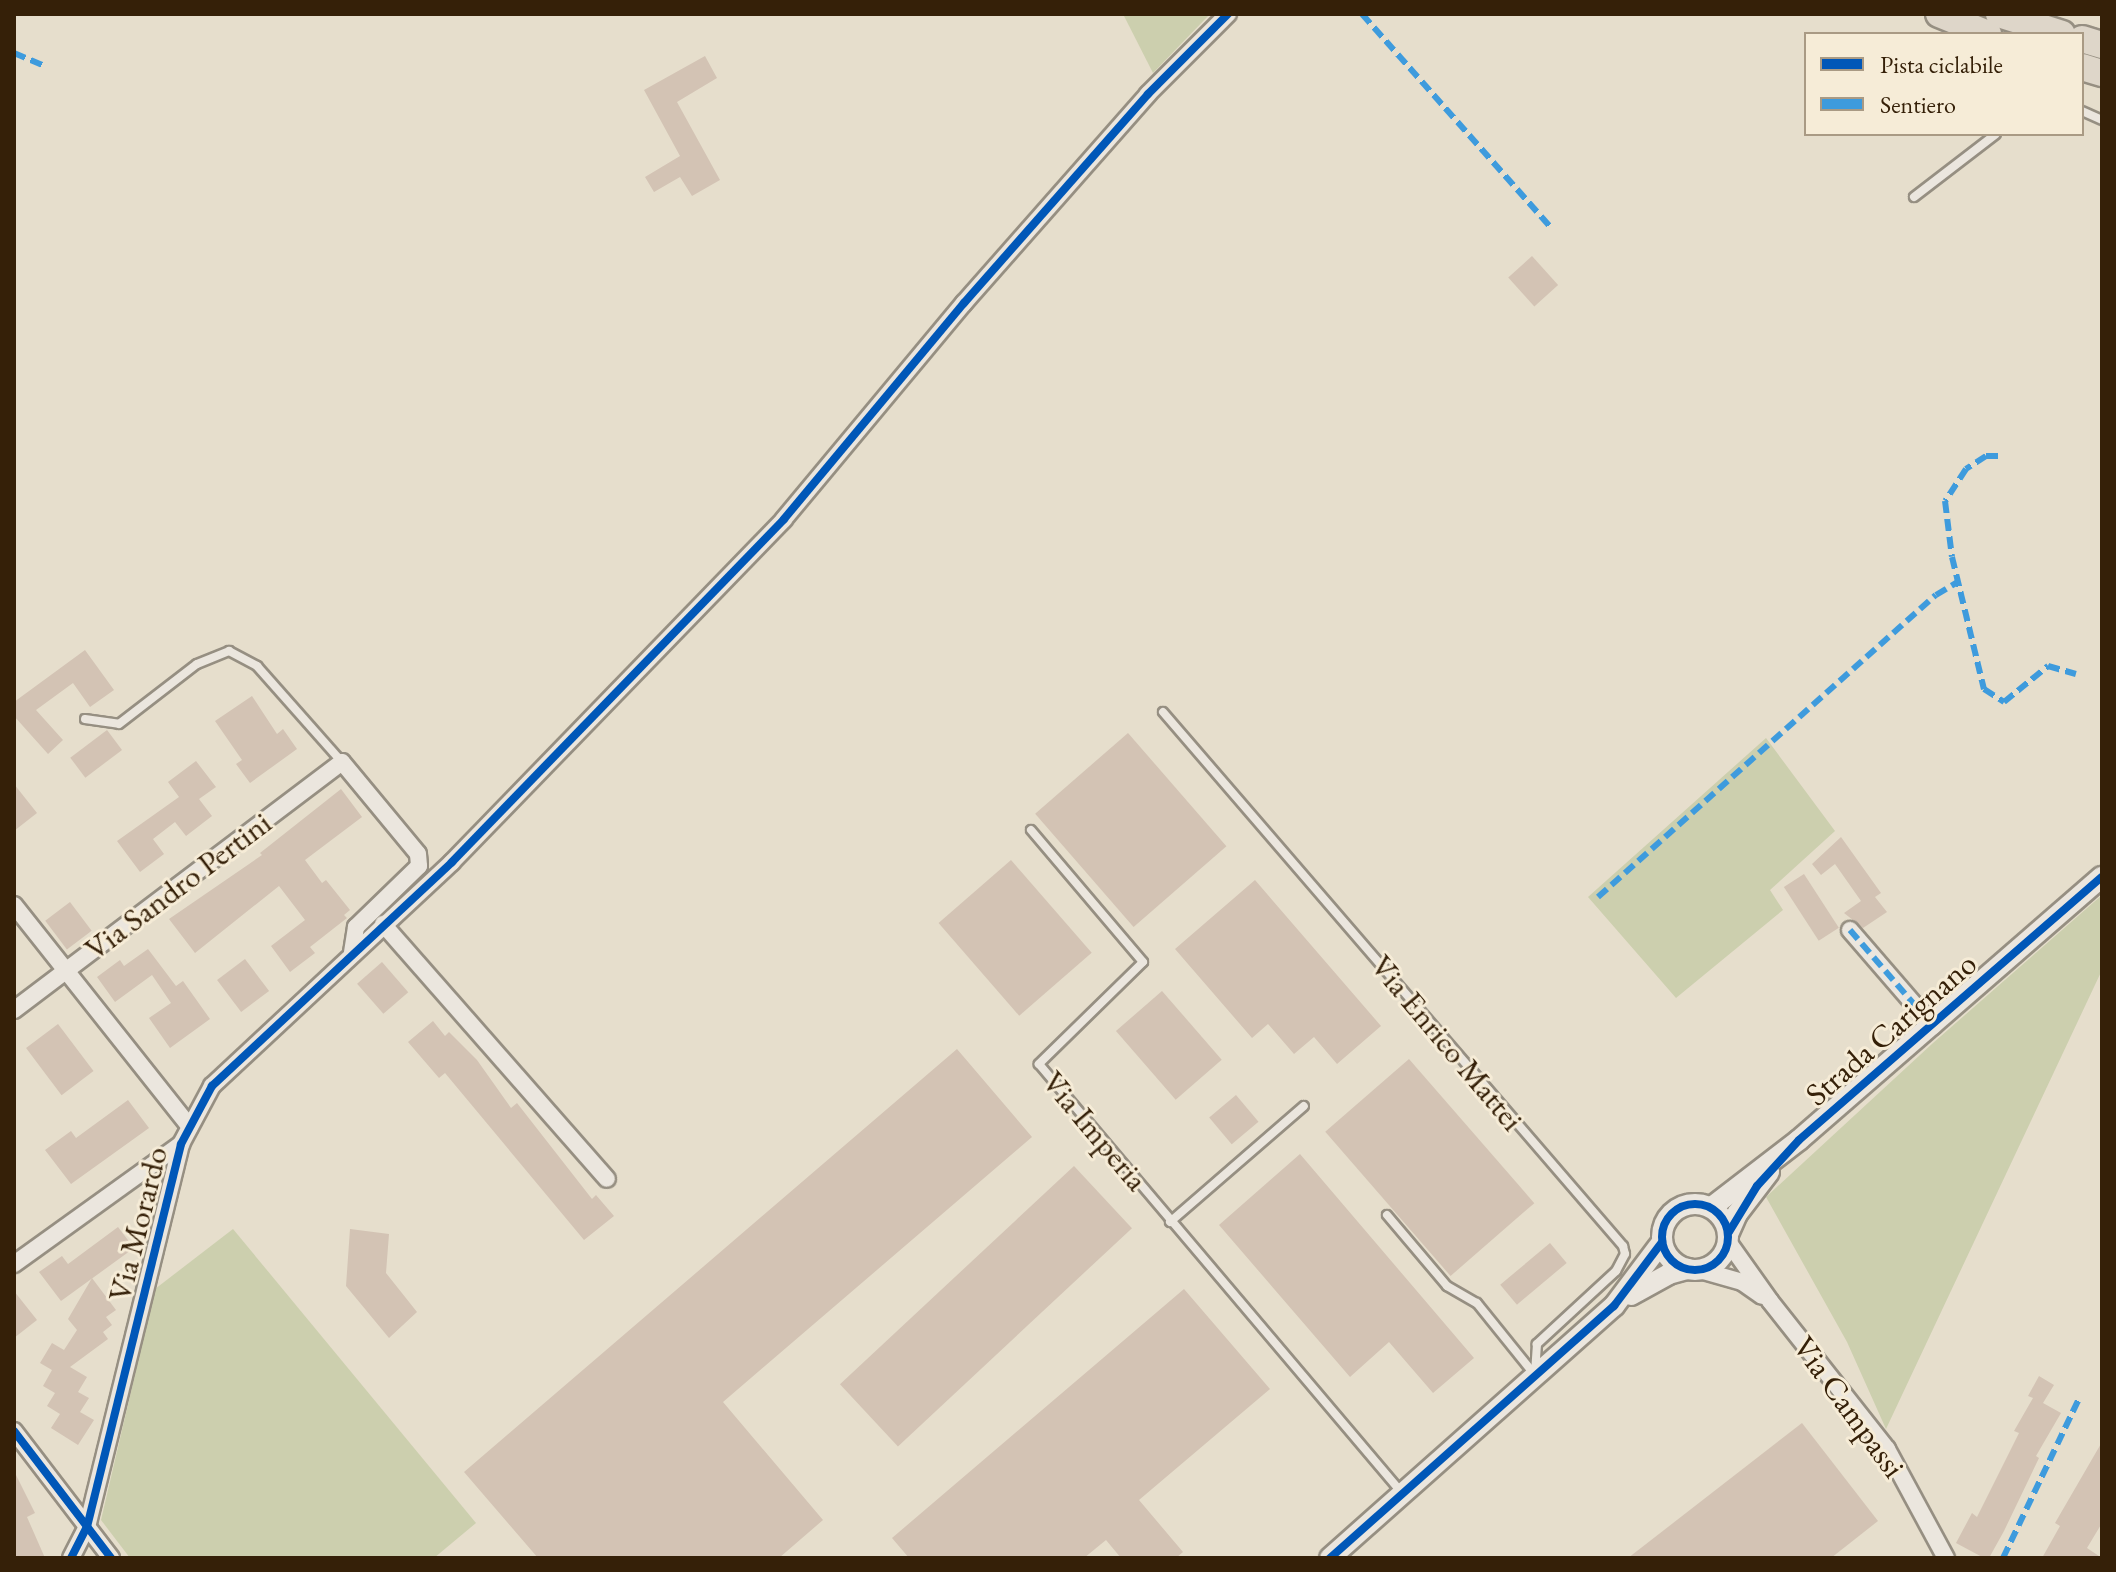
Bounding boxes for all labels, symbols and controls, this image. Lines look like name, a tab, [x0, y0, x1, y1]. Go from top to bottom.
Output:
legend	[1804, 32, 2084, 136]
text: Pista ciclabile	[1880, 49, 2003, 80]
text: Sentiero	[1880, 89, 1956, 120]
street label: Via Sandro Pertini	[77, 803, 279, 969]
street label: Strada Carignano	[1798, 944, 1984, 1114]
street label: Via Enrico Mattei	[1362, 947, 1532, 1139]
street label: Via Imperia	[1034, 1063, 1156, 1199]
street label: Via Morardo	[100, 1143, 176, 1305]
street label: Via Campassi	[1785, 1329, 1913, 1485]

